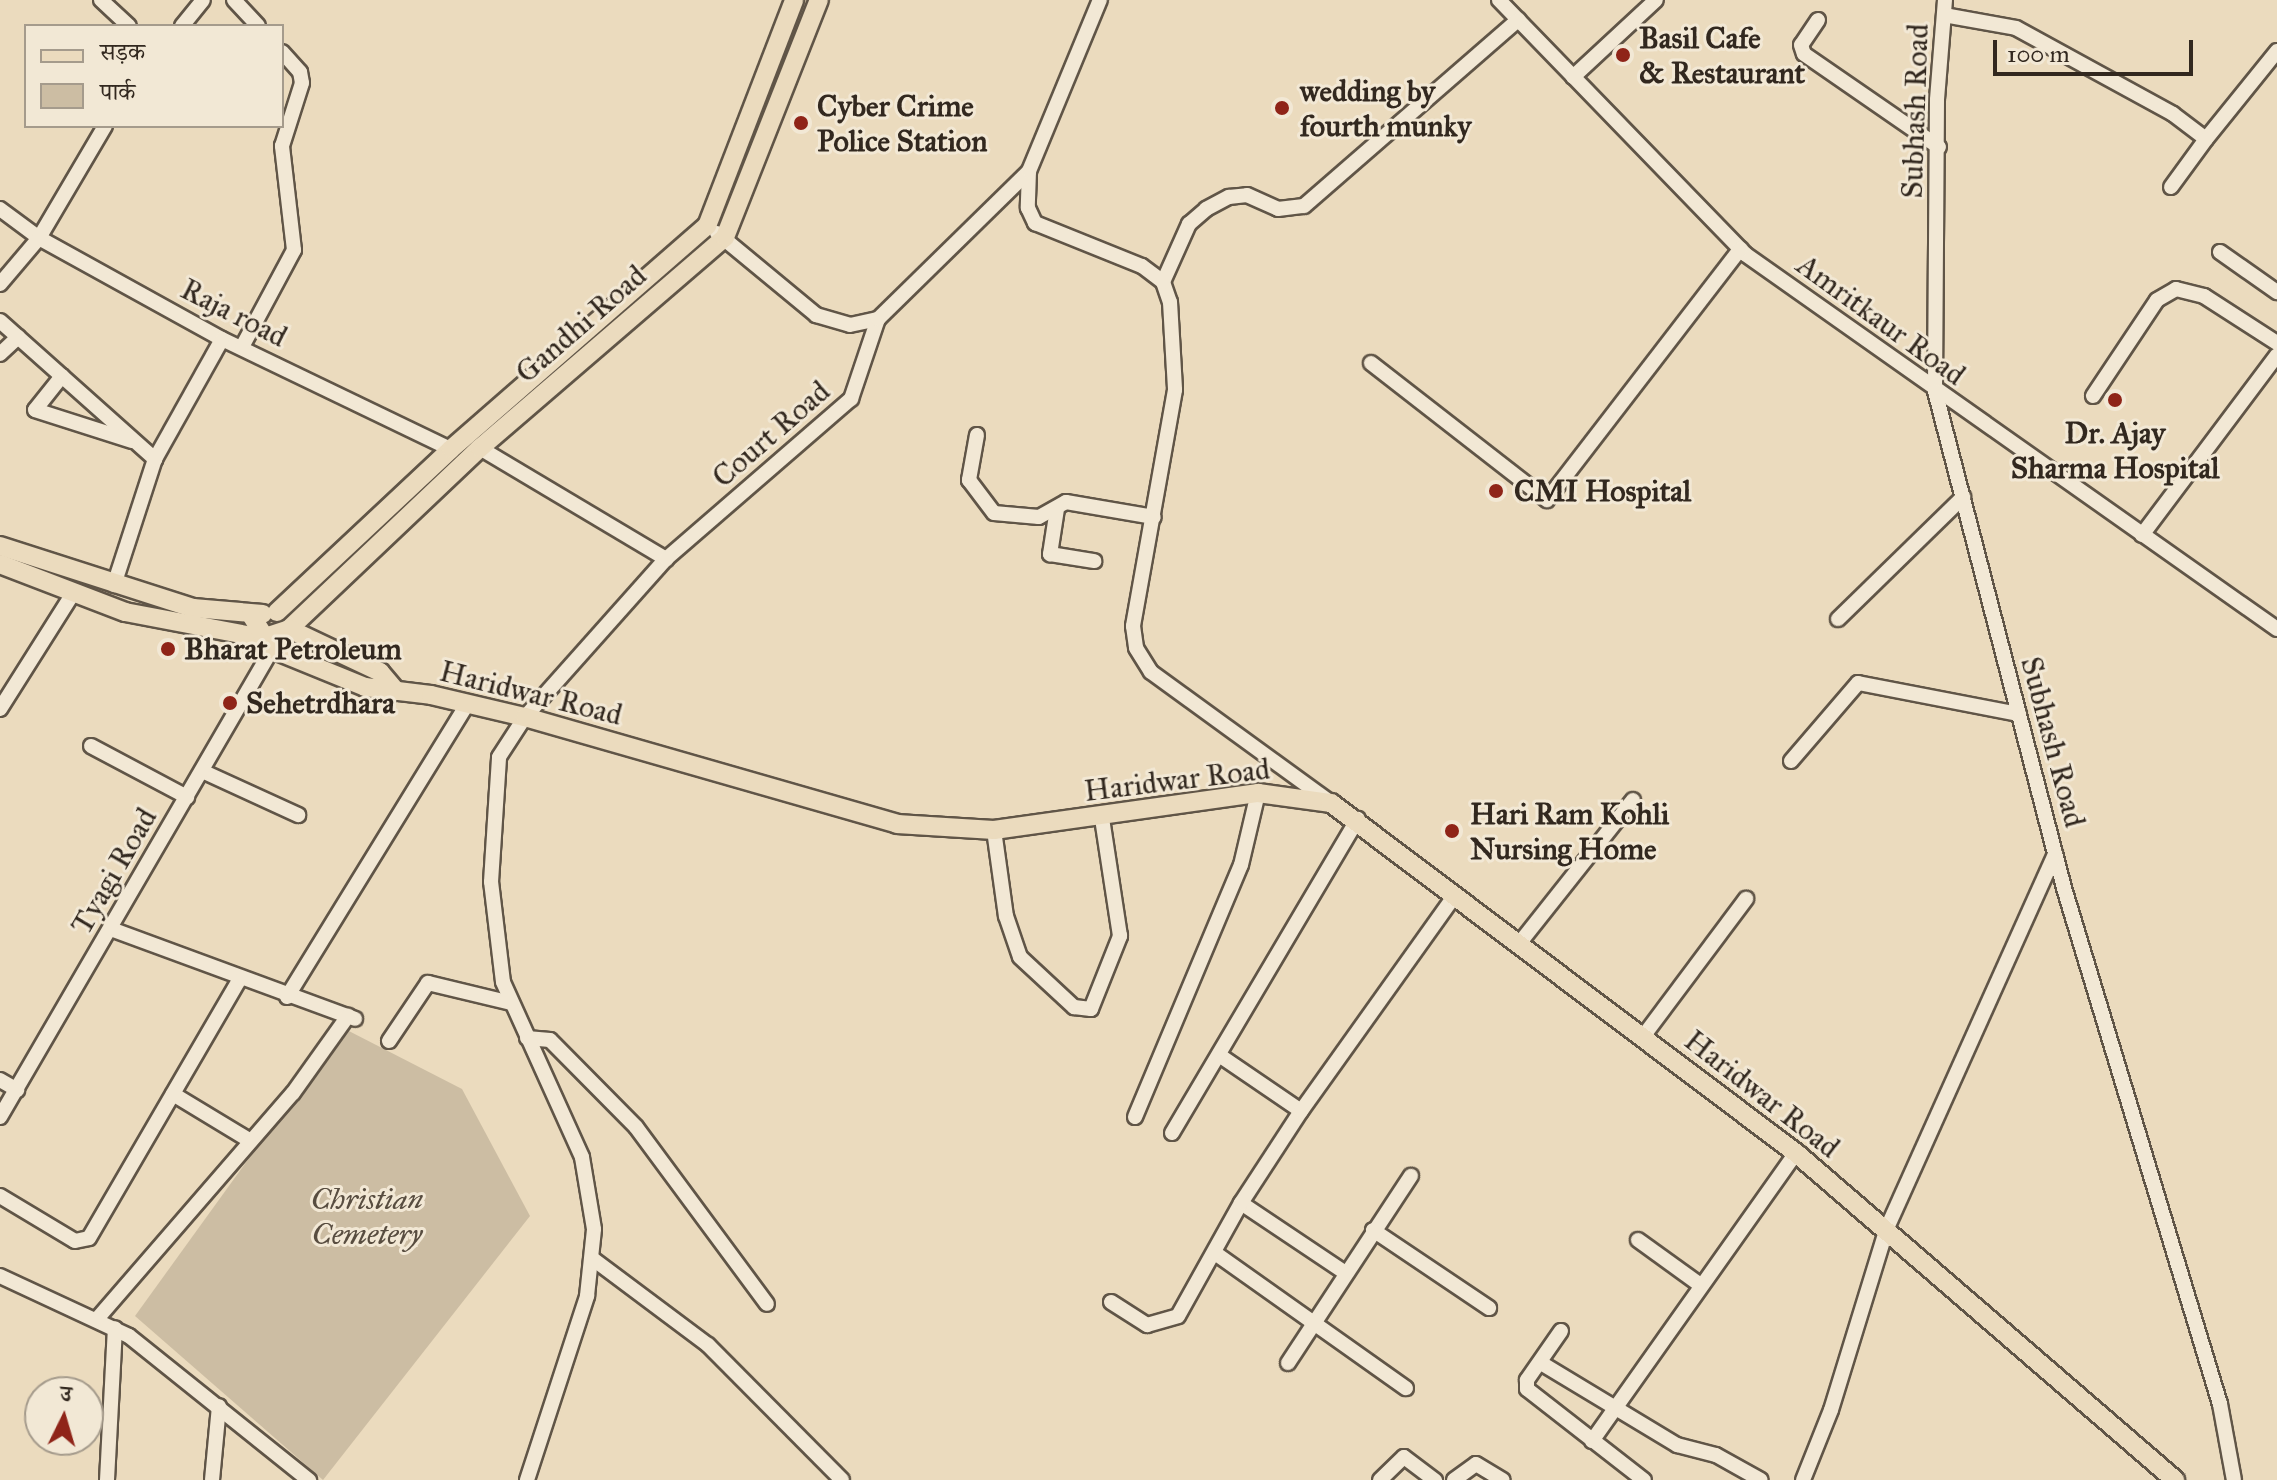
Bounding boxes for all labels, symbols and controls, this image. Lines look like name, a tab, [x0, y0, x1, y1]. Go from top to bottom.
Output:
place label: Basil Cafe & Restaurant	[1639, 20, 1805, 90]
street label: Subhash Road	[1894, 23, 1936, 199]
legend	[24, 24, 284, 128]
scale bar	[1997, 24, 2197, 74]
text: सड़क	[100, 37, 145, 67]
text: 100 m	[2007, 39, 2070, 69]
marker: Basil Cafe & Restaurant	[1614, 46, 1632, 64]
place label: wedding by fourth munky	[1300, 73, 1471, 144]
text: पार्क	[100, 77, 135, 107]
place label: Cyber Crime Police Station	[817, 88, 987, 158]
marker: wedding by fourth munky	[1271, 97, 1293, 119]
marker: Cyber Crime Police Station	[792, 114, 810, 132]
street label: Amritkaur Road	[1790, 247, 1972, 393]
street label: Gandhi Road	[508, 258, 654, 390]
street label: Raja road	[175, 271, 293, 355]
street label: Court Road	[705, 373, 837, 495]
marker: Dr. Ajay Sharma Hospital	[2104, 389, 2126, 411]
place label: Dr. Ajay Sharma Hospital	[2011, 415, 2219, 486]
place label: CMI Hospital	[1514, 473, 1691, 509]
marker: CMI Hospital	[1485, 480, 1507, 502]
place label: Bharat Petroleum	[184, 631, 402, 667]
marker: Bharat Petroleum	[159, 640, 177, 658]
street label: Haridwar Road	[436, 653, 626, 733]
street label: Subhash Road	[2013, 653, 2093, 831]
place label: Sehetrdhara	[246, 685, 395, 721]
marker: Sehetrdhara	[221, 694, 239, 712]
street label: Haridwar Road	[1082, 751, 1272, 809]
place label: Hari Ram Kohli Nursing Home	[1470, 796, 1669, 866]
street label: Tyagi Road	[63, 801, 165, 941]
marker: Hari Ram Kohli Nursing Home	[1441, 820, 1463, 842]
street label: Haridwar Road	[1677, 1022, 1847, 1166]
park label: Christian Cemetery	[311, 1181, 423, 1252]
north arrow	[24, 1376, 104, 1456]
text: उ	[59, 1380, 73, 1408]

